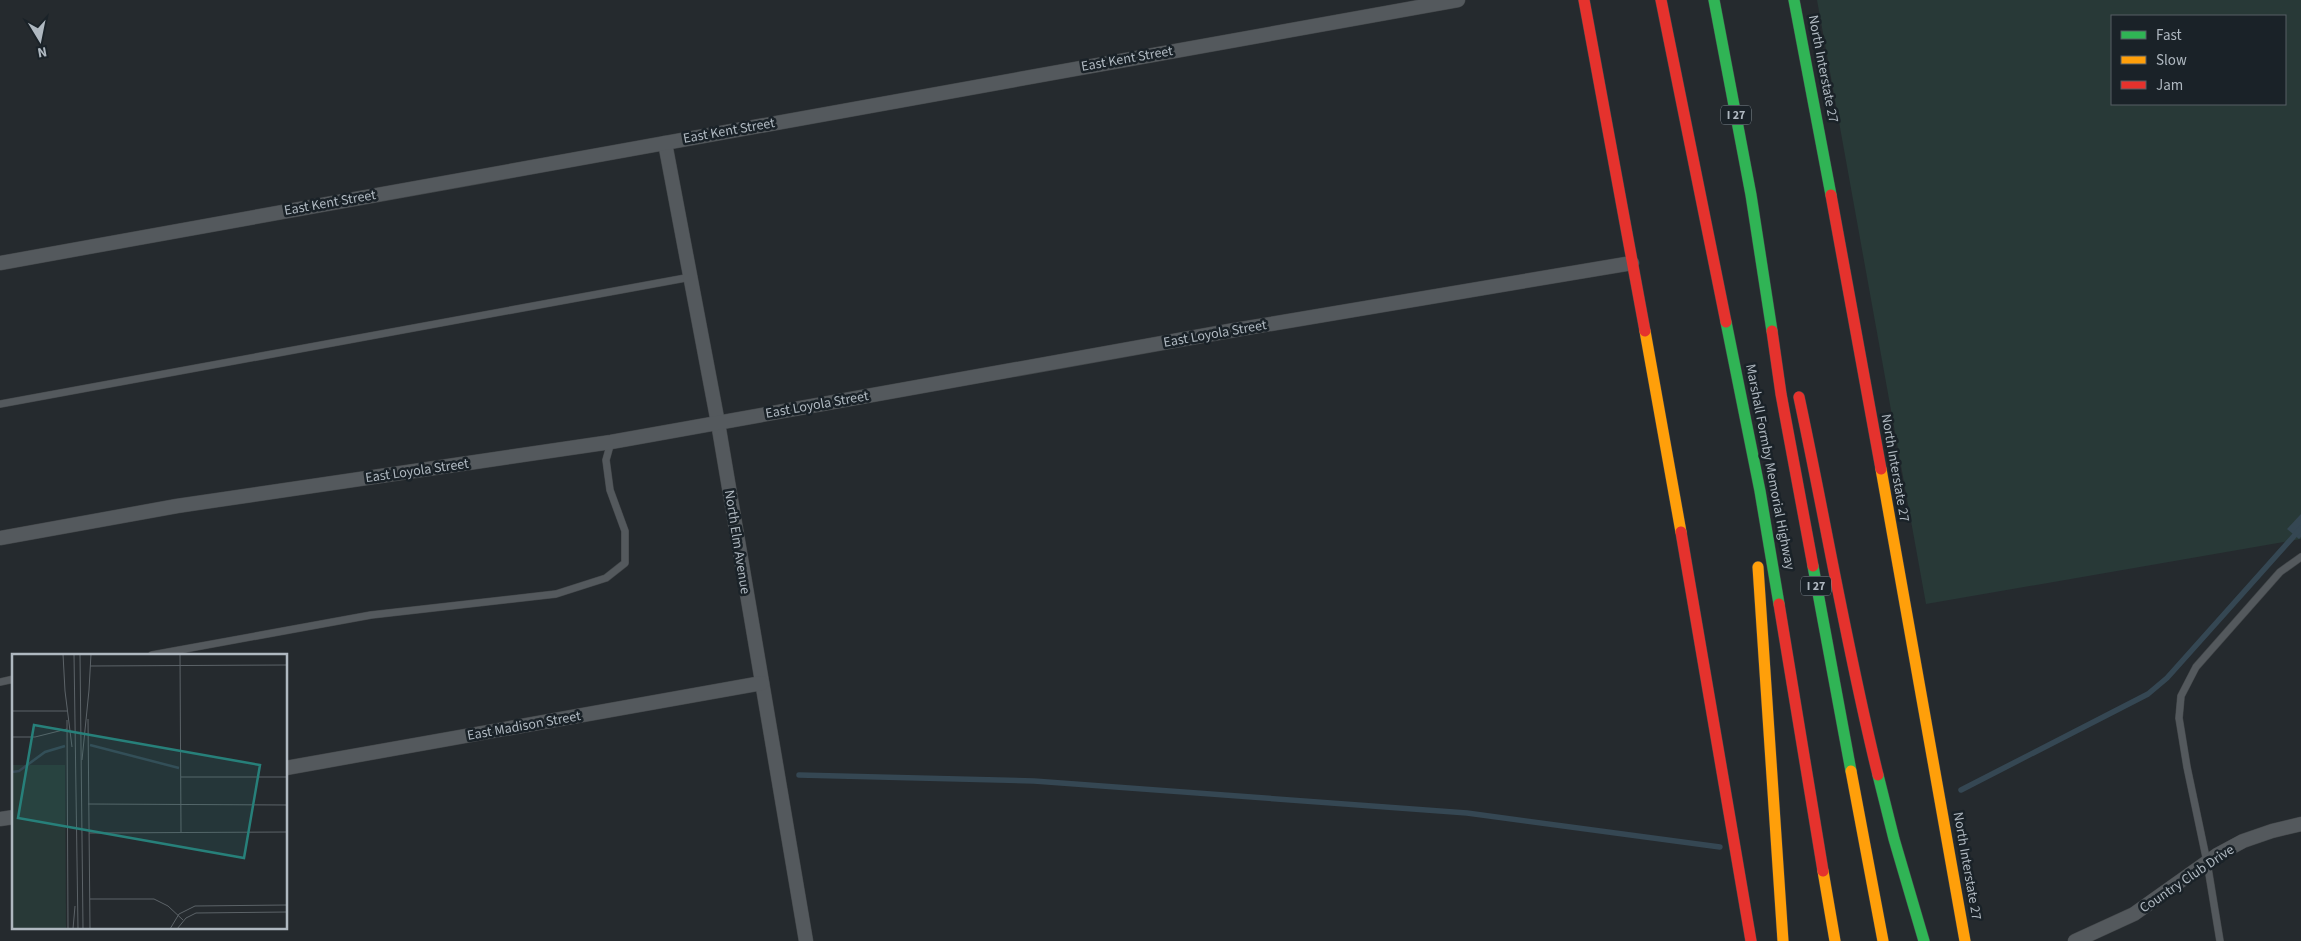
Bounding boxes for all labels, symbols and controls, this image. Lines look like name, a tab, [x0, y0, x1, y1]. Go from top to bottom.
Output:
street label: North Interstate 27	[1803, 13, 1843, 125]
north arrow	[15, 15, 65, 65]
legend	[2111, 15, 2286, 105]
text: Fast	[2156, 25, 2182, 46]
text: N	[36, 41, 48, 62]
street label: East Kent Street	[1080, 41, 1175, 77]
text: Slow	[2156, 50, 2187, 71]
text: Jam	[2156, 75, 2183, 96]
road number: I 27	[1721, 106, 1751, 124]
street label: East Kent Street	[682, 113, 777, 149]
street label: East Kent Street	[283, 185, 378, 221]
street label: East Loyola Street	[1162, 315, 1268, 353]
street label: Marshall Formby Memorial Highway	[1740, 362, 1800, 572]
street label: East Loyola Street	[764, 386, 870, 424]
street label: North Interstate 27	[1876, 412, 1914, 524]
street label: East Loyola Street	[364, 454, 470, 488]
street label: North Elm Avenue	[719, 489, 755, 596]
road number: I 27	[1801, 576, 1831, 596]
inset map	[12, 654, 288, 928]
street label: East Madison Street	[466, 706, 583, 746]
street label: North Interstate 27	[1948, 810, 1986, 922]
street label: Country Club Drive	[2136, 840, 2238, 918]

